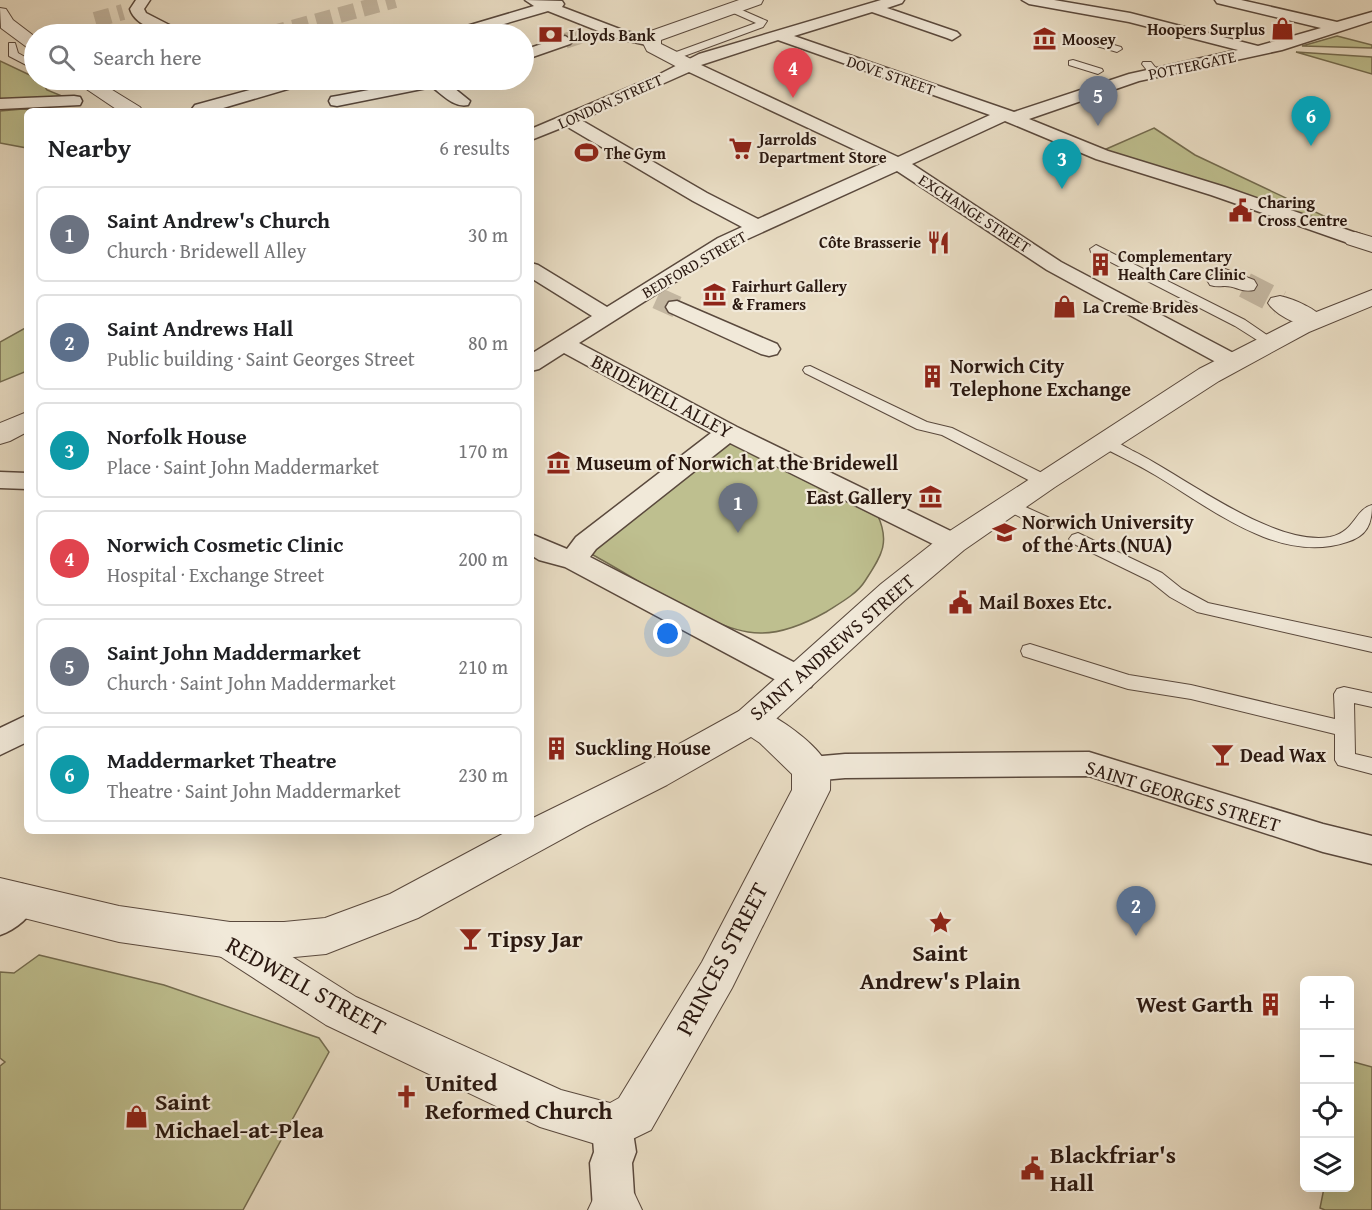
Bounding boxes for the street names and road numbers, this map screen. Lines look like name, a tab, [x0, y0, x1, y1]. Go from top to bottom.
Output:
street label: POTTERGATE	[1146, 44, 1238, 86]
street label: DOVE STREET	[843, 49, 939, 101]
street label: LONDON STREET	[554, 67, 666, 135]
street label: EXCHANGE STREET	[914, 168, 1036, 258]
street label: BEDFORD STREET	[637, 224, 751, 304]
street label: BRIDEWELL ALLEY	[587, 346, 738, 445]
street label: SAINT ANDREWS STREET	[743, 567, 921, 727]
street label: SAINT GEORGES STREET	[1082, 752, 1284, 839]
street label: PRINCES STREET	[667, 876, 777, 1041]
street label: REDWELL STREET	[220, 927, 393, 1044]

